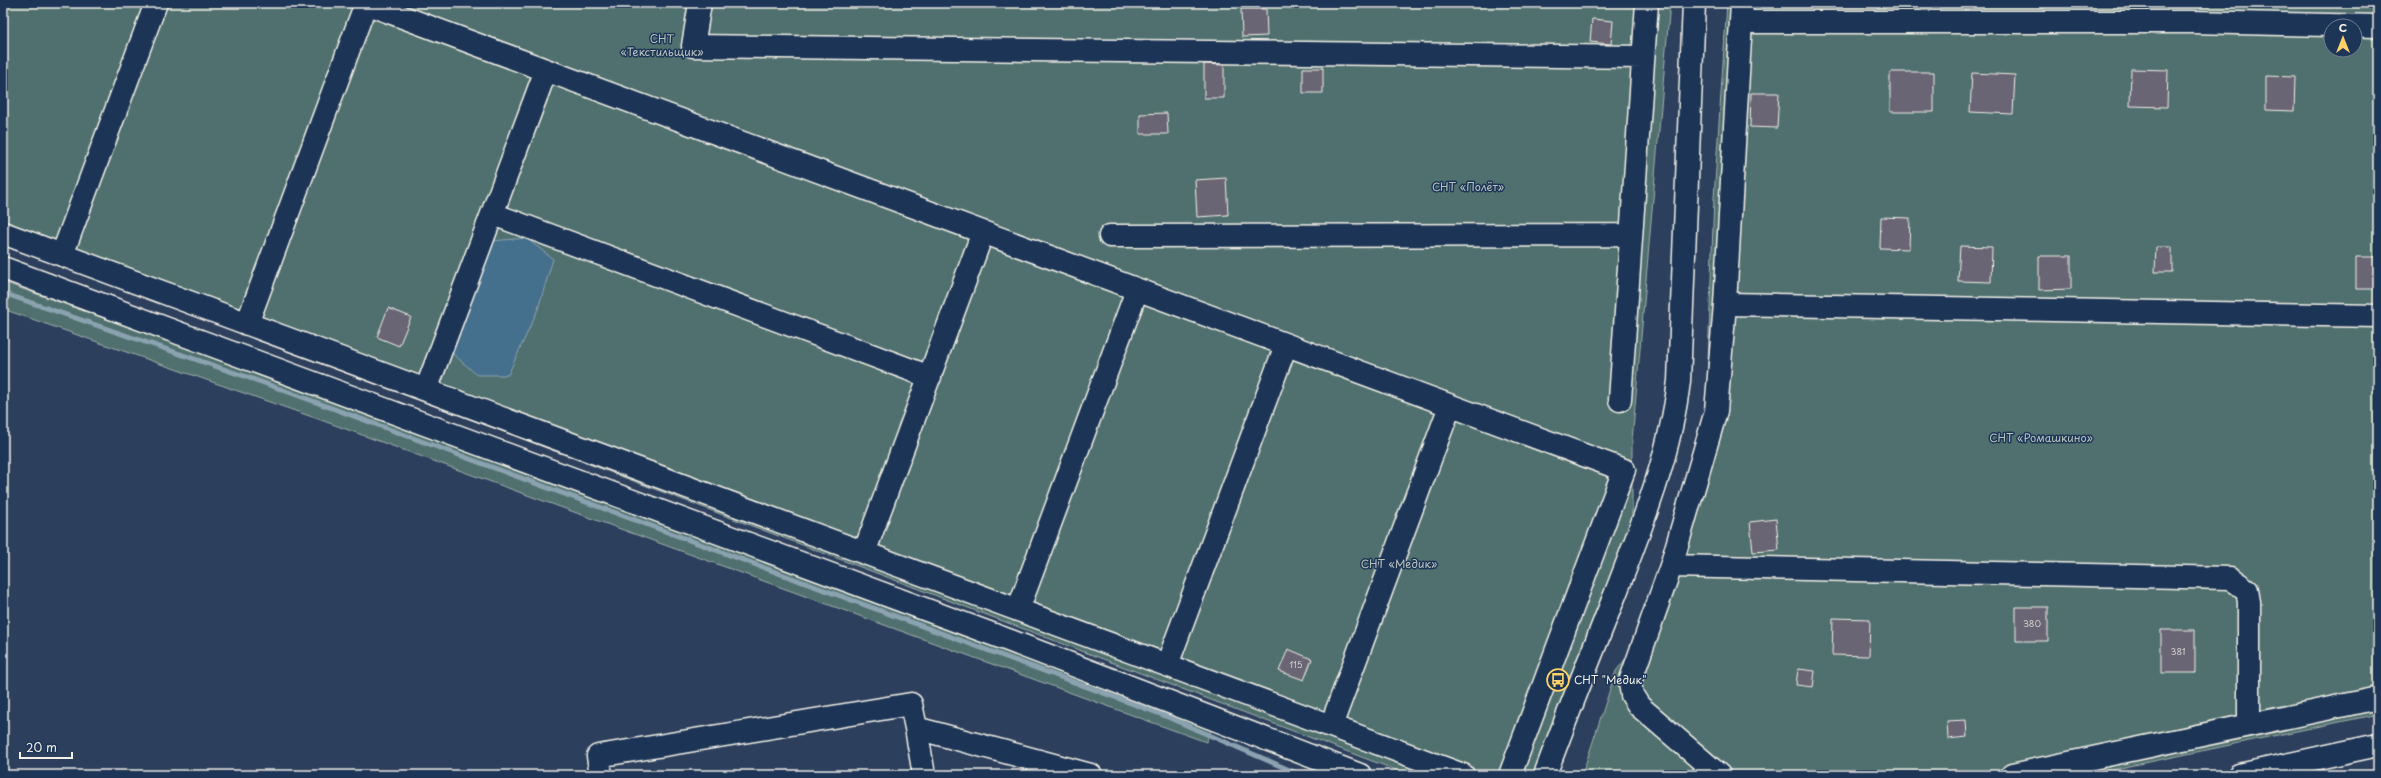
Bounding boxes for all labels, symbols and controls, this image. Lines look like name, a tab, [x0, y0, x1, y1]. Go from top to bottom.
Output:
north arrow	[2323, 18, 2363, 58]
text: С	[2339, 19, 2347, 36]
park label: СНТ «Текстильщик»	[620, 30, 704, 60]
park label: СНТ «Полёт»	[1432, 178, 1504, 195]
park label: СНТ «Ромашкино»	[1989, 429, 2093, 446]
park label: СНТ «Медик»	[1361, 555, 1437, 572]
house number: 380	[2023, 616, 2041, 630]
house number: 381	[2171, 644, 2185, 658]
house number: 115	[1289, 657, 1303, 671]
bus stop icon: СНТ "Медик"	[1545, 667, 1571, 693]
place label: СНТ "Медик"	[1574, 671, 1647, 688]
scale bar	[20, 734, 72, 760]
text: 20 m	[26, 738, 57, 756]

